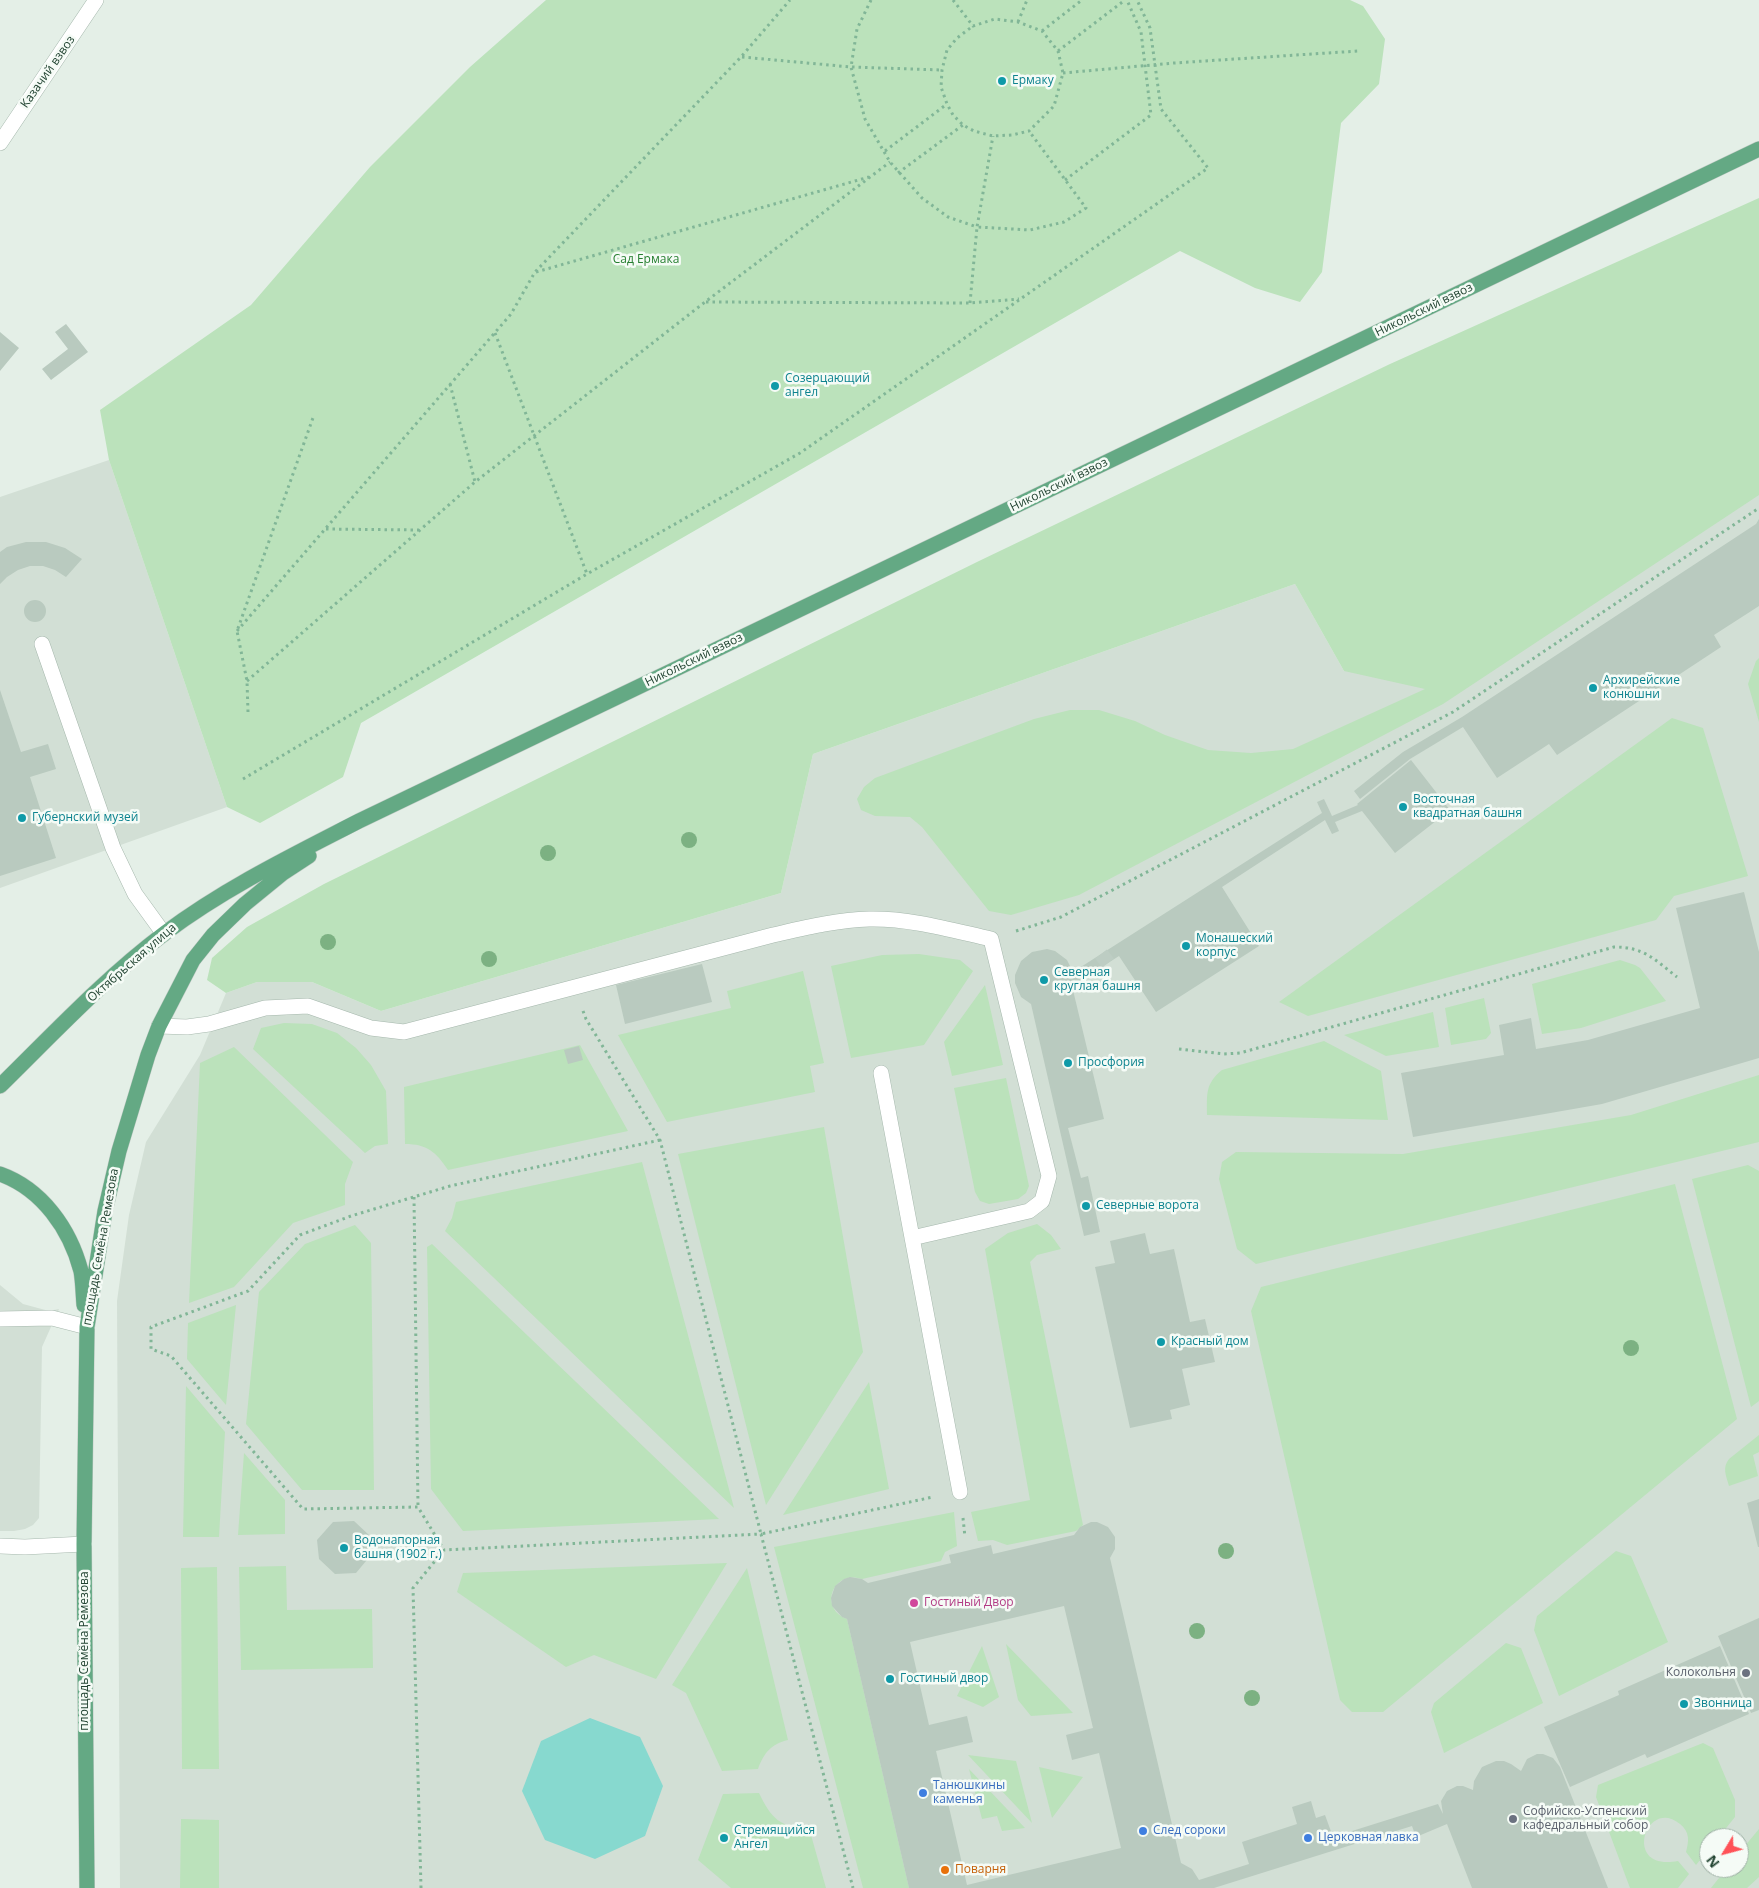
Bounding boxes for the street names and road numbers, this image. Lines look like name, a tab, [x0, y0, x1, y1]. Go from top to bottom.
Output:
street label: Казачий взвоз	[18, 33, 78, 111]
street label: Никольский взвоз	[1373, 280, 1475, 340]
street label: Никольский взвоз	[1008, 455, 1110, 515]
street label: Никольский взвоз	[643, 630, 745, 690]
street label: Октябрьская улица	[85, 921, 179, 1005]
street label: площадь Семёна Ремезова	[80, 1167, 122, 1327]
street label: площадь Семёна Ремезова	[78, 1571, 92, 1731]

